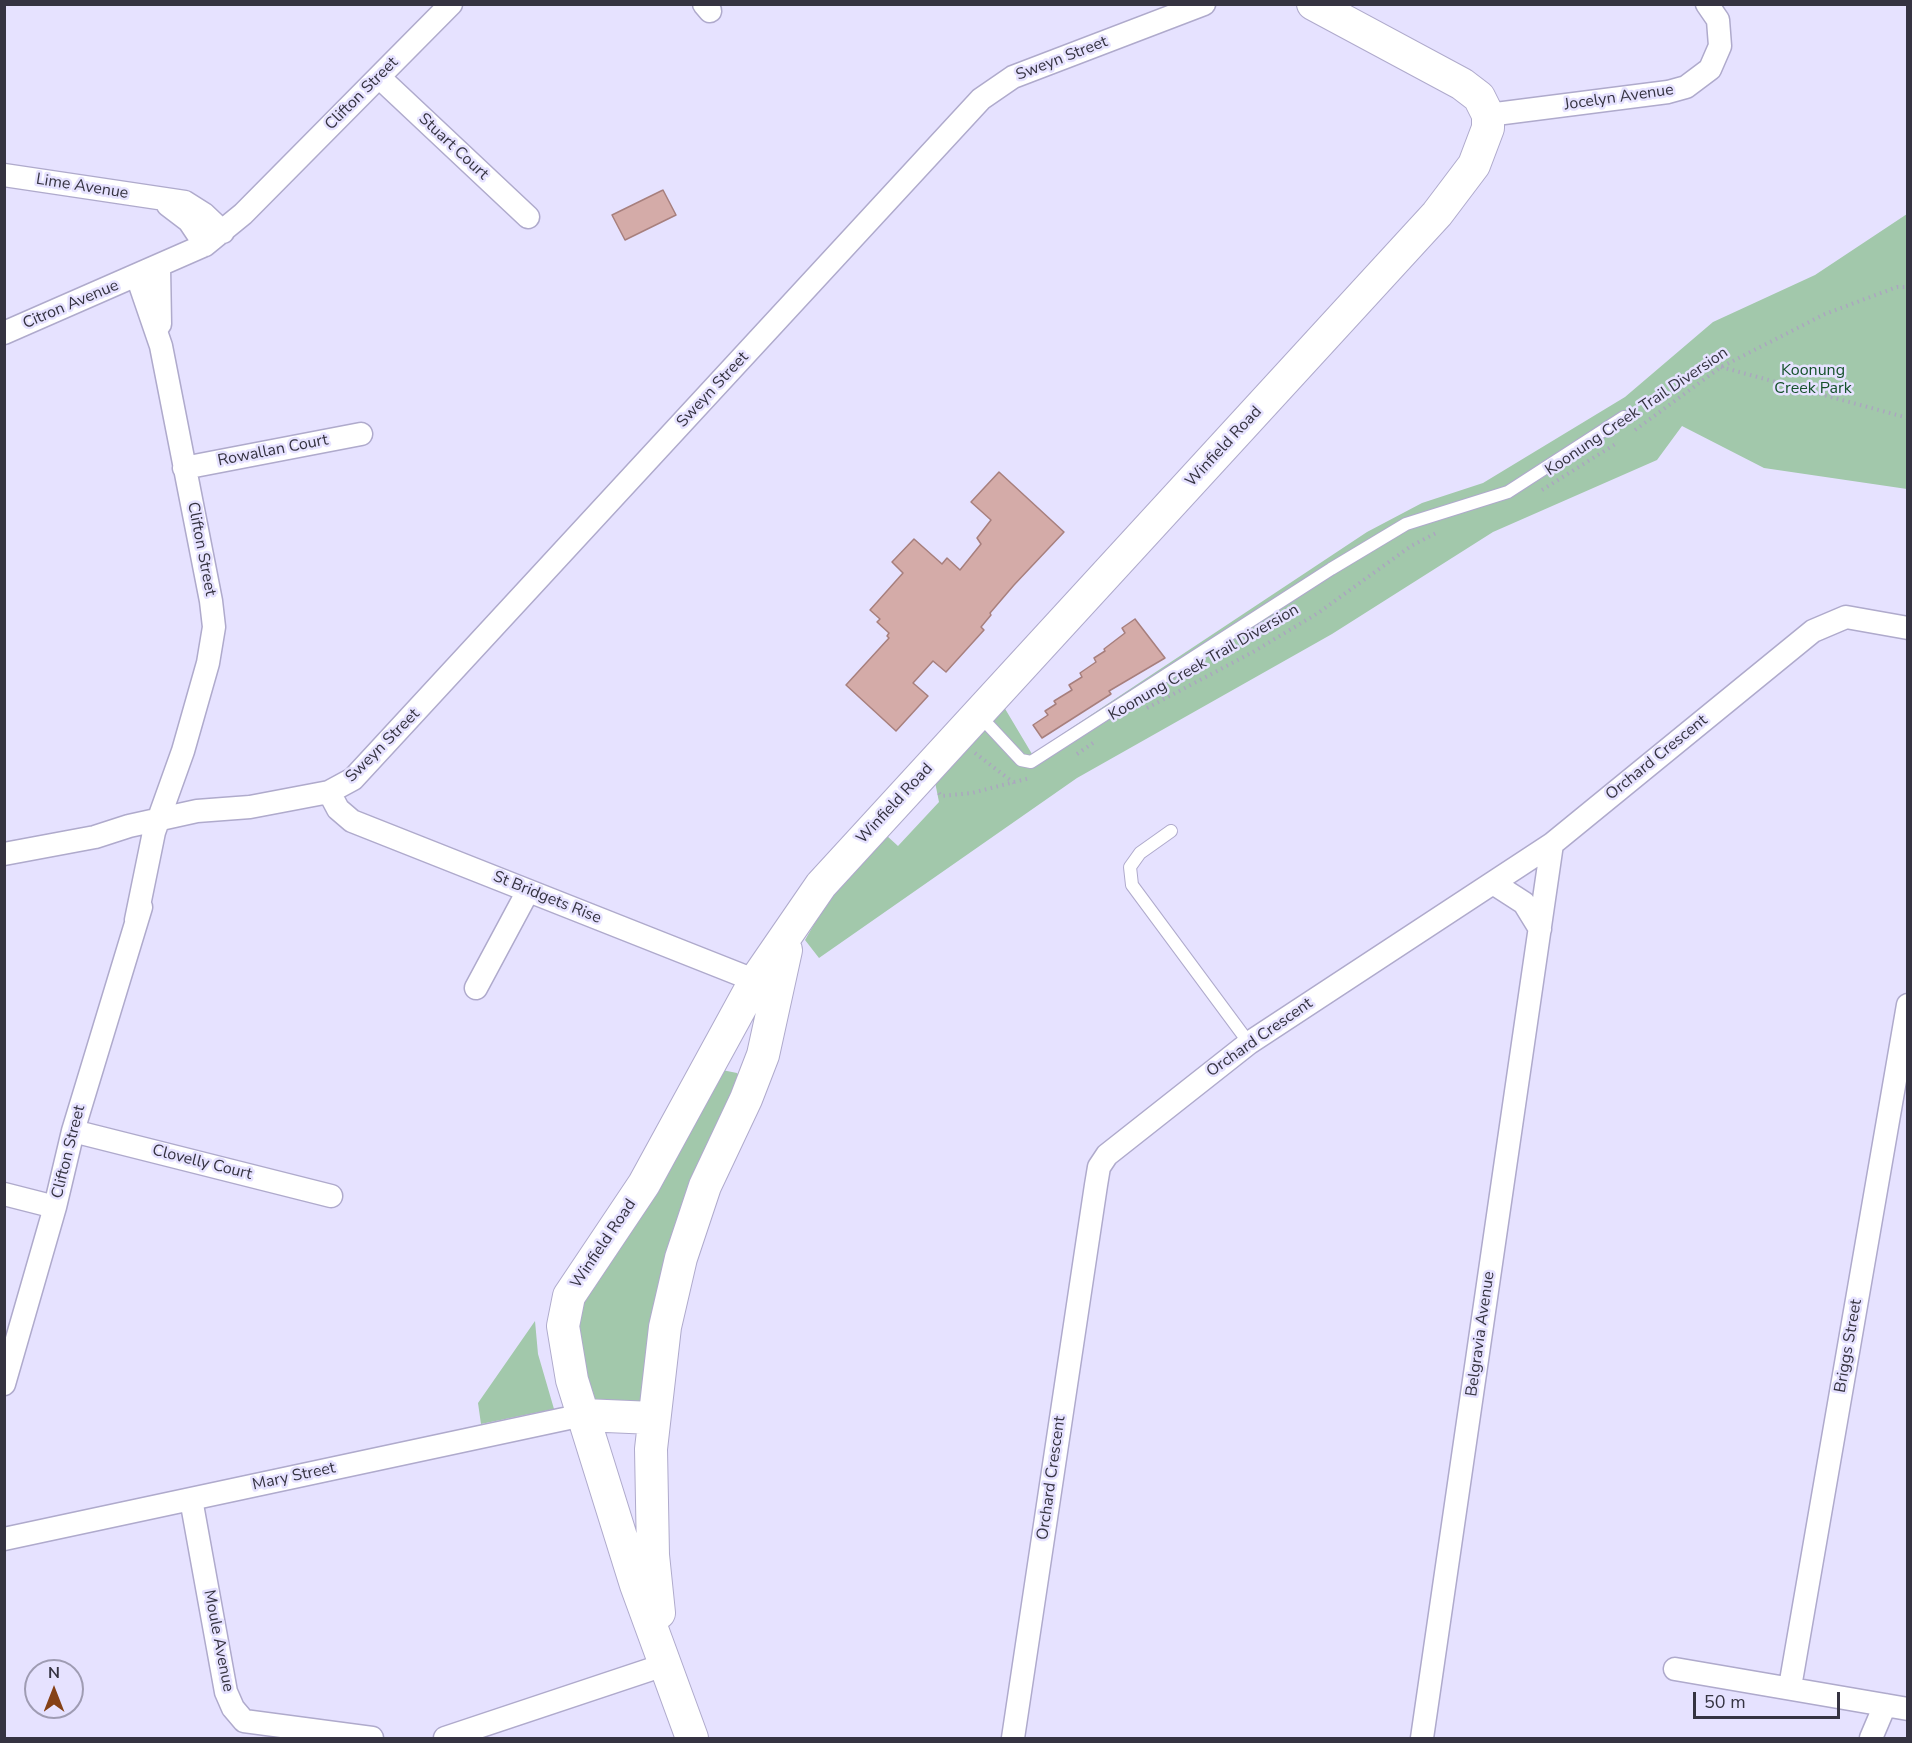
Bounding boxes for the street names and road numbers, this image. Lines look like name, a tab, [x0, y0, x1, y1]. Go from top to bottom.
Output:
street label: Sweyn Street	[1013, 33, 1111, 85]
street label: Clifton Street	[321, 53, 403, 135]
street label: Jocelyn Avenue	[1563, 81, 1675, 115]
street label: Stuart Court	[414, 110, 492, 184]
street label: Lime Avenue	[34, 170, 130, 204]
street label: Citron Avenue	[20, 276, 122, 334]
street label: Koonung Creek Trail Diversion	[1542, 344, 1732, 480]
street label: Sweyn Street	[673, 348, 753, 432]
street label: Winfield Road	[1182, 403, 1266, 491]
street label: Rowallan Court	[216, 431, 330, 471]
street label: Clifton Street	[182, 500, 220, 598]
street label: Koonung Creek Trail Diversion	[1106, 601, 1302, 725]
street label: Sweyn Street	[342, 705, 424, 787]
street label: Orchard Crescent	[1602, 711, 1712, 805]
street label: Winfield Road	[853, 760, 937, 848]
street label: St Bridgets Rise	[490, 868, 604, 928]
street label: Orchard Crescent	[1203, 994, 1317, 1082]
street label: Clifton Street	[48, 1103, 90, 1201]
street label: Clovelly Court	[150, 1141, 254, 1185]
street label: Winfield Road	[567, 1196, 641, 1292]
street label: Belgravia Avenue	[1463, 1270, 1499, 1398]
street label: Briggs Street	[1831, 1298, 1867, 1394]
street label: Orchard Crescent	[1034, 1415, 1070, 1541]
street label: Mary Street	[251, 1459, 337, 1495]
street label: Moule Avenue	[199, 1588, 237, 1694]

